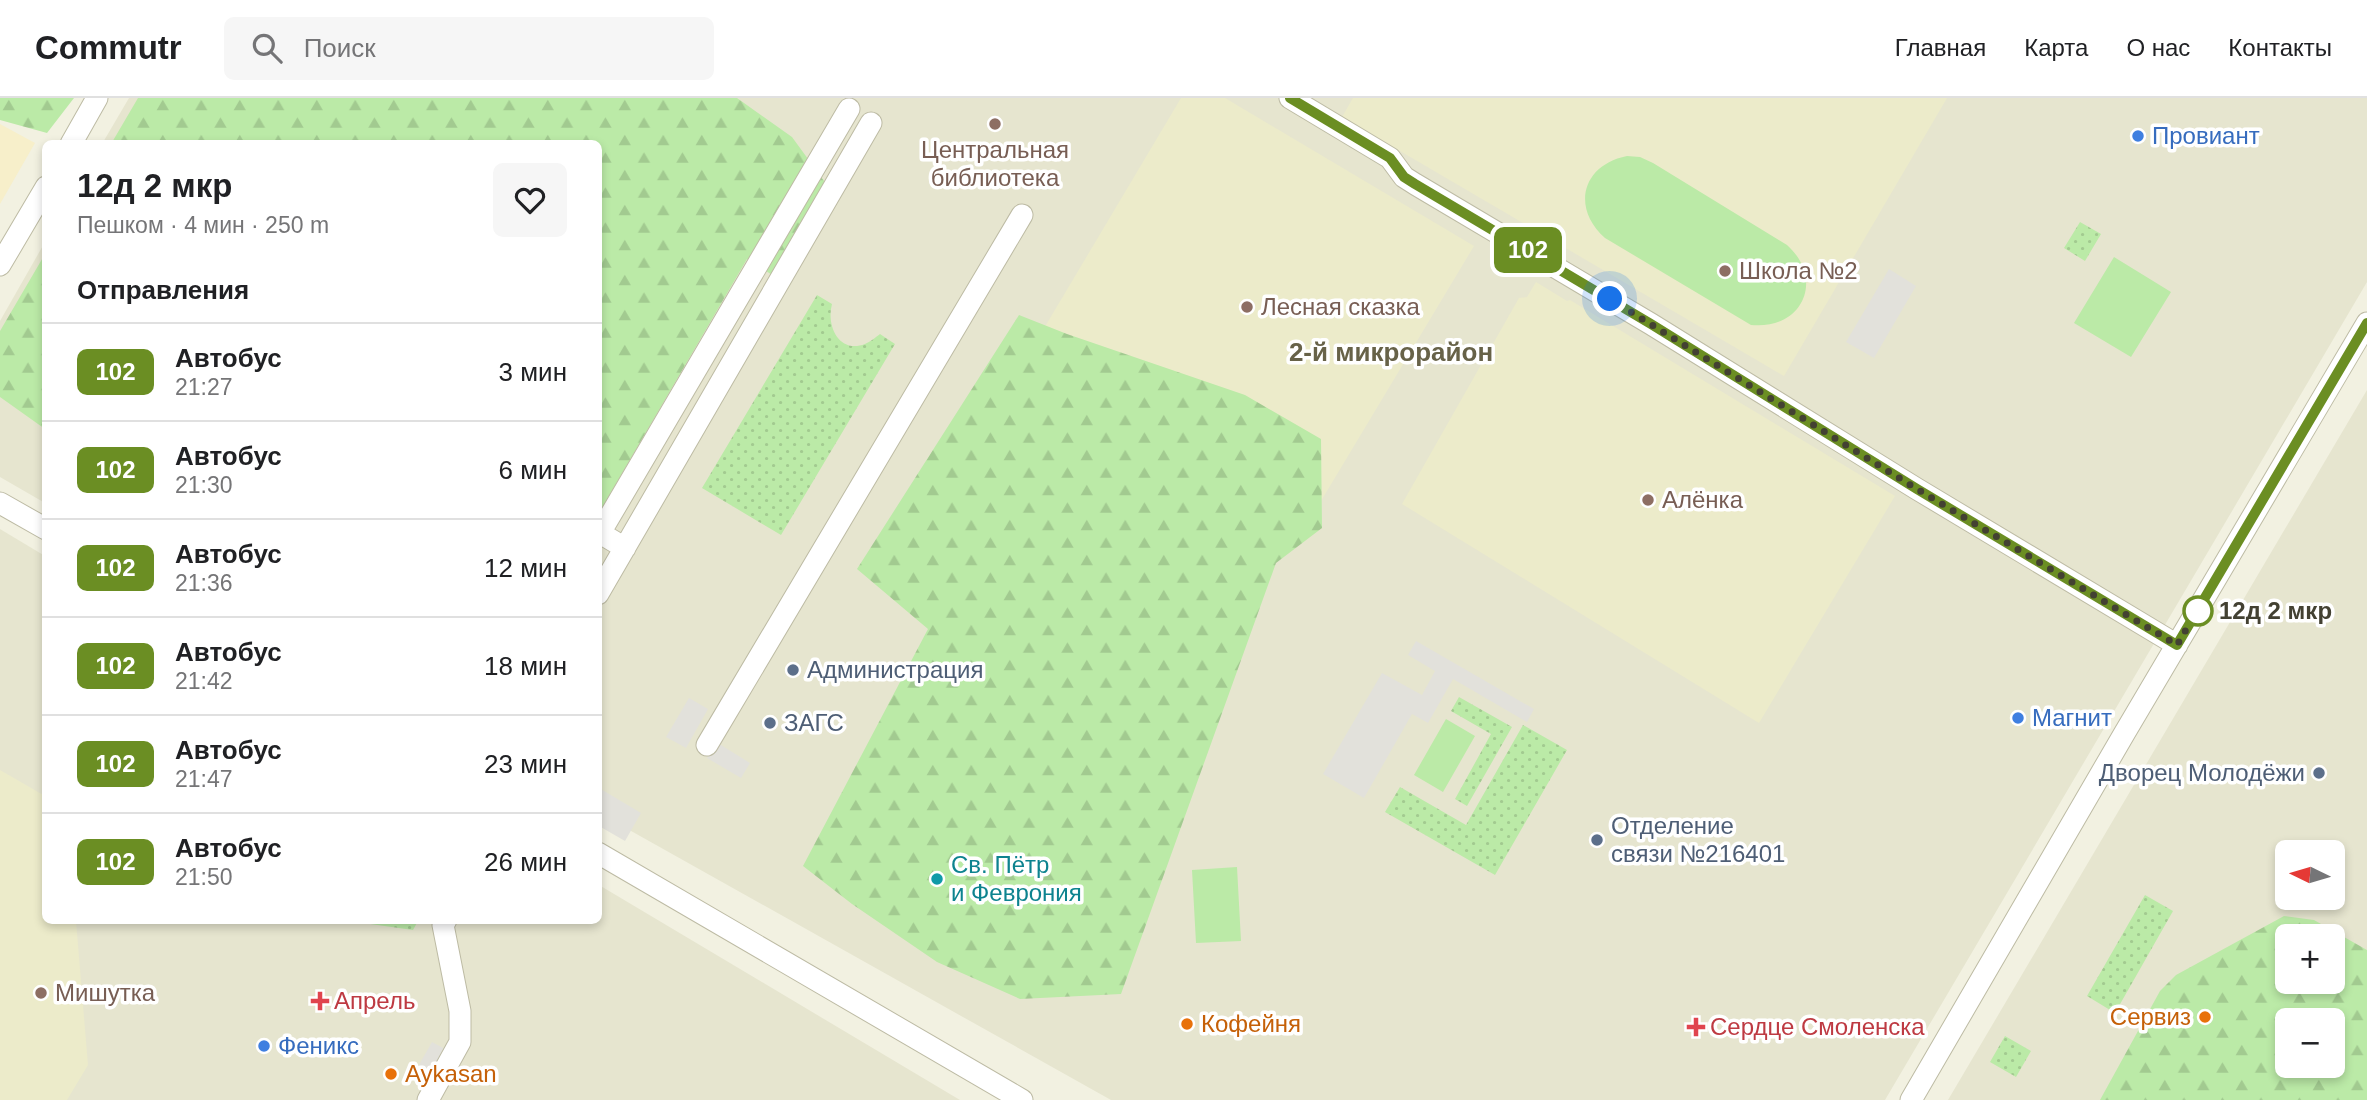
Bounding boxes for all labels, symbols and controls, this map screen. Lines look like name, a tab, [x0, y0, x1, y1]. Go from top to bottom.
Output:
search box	[224, 17, 714, 80]
text: Commutr	[35, 29, 182, 66]
icon: search	[248, 29, 286, 67]
text: Поиск	[304, 33, 376, 63]
text: Главная	[1895, 34, 1986, 61]
text: Карта	[2024, 34, 2088, 61]
text: О нас	[2126, 34, 2190, 61]
text: Контакты	[2228, 34, 2332, 61]
marker: Центральная библиотека	[987, 116, 1003, 132]
place label: Провиант	[2152, 122, 2260, 149]
marker: Провиант	[2130, 128, 2146, 144]
place label: Центральная библиотека	[921, 136, 1069, 191]
button: heart	[493, 163, 567, 237]
text: 12д 2 мкр	[77, 167, 232, 204]
text: Пешком · 4 мин · 250 m	[77, 212, 329, 238]
line badge: 102	[1488, 227, 1568, 273]
text: 102	[1508, 236, 1548, 263]
place label: Школа №2	[1739, 257, 1858, 284]
marker: Школа №2	[1717, 263, 1733, 279]
text: Отправления	[77, 275, 249, 305]
your location	[1592, 281, 1627, 316]
place label: Лесная сказка	[1261, 293, 1421, 320]
marker: Лесная сказка	[1239, 299, 1255, 315]
district label: 2-й микрорайон	[1289, 337, 1493, 367]
text: Автобус	[175, 343, 282, 373]
text: 3 мин	[499, 357, 567, 387]
text: 102	[95, 358, 136, 385]
text: 21:27	[175, 374, 233, 400]
text: Автобус	[175, 441, 282, 471]
text: 6 мин	[499, 455, 567, 485]
text: 102	[95, 456, 136, 483]
text: 21:30	[175, 472, 233, 498]
place label: Алёнка	[1662, 486, 1744, 513]
marker: Алёнка	[1640, 492, 1656, 508]
text: Автобус	[175, 539, 282, 569]
text: 12 мин	[484, 553, 567, 583]
text: 102	[95, 554, 136, 581]
text: 21:36	[175, 570, 233, 596]
marker: 12д 2 мкр	[2183, 596, 2213, 626]
place label: 12д 2 мкр	[2219, 597, 2332, 624]
text: Автобус	[175, 637, 282, 667]
text: 18 мин	[484, 651, 567, 681]
text: 102	[95, 652, 136, 679]
place label: Администрация	[807, 656, 983, 683]
marker: Администрация	[785, 662, 801, 678]
text: 21:42	[175, 668, 233, 694]
place label: Магнит	[2032, 704, 2112, 731]
place label: ЗАГС	[784, 709, 844, 736]
marker: Магнит	[2010, 710, 2026, 726]
marker: ЗАГС	[762, 715, 778, 731]
text: Автобус	[175, 735, 282, 765]
text: 23 мин	[484, 749, 567, 779]
text: 102	[95, 750, 136, 777]
place label: Дворец Молодёжи	[2099, 759, 2305, 786]
marker: Дворец Молодёжи	[2311, 765, 2327, 781]
text: 21:47	[175, 766, 233, 792]
place label: Отделение связи №216401	[1611, 812, 1785, 867]
marker: Отделение связи №216401	[1589, 832, 1605, 848]
text: Автобус	[175, 833, 282, 863]
north arrow	[2275, 840, 2345, 910]
map controls	[2275, 840, 2345, 1078]
text: 26 мин	[484, 847, 567, 877]
text: 102	[95, 848, 136, 875]
place label: Св. Пётр и Феврония	[951, 851, 1082, 906]
text: 21:50	[175, 864, 233, 890]
marker: Св. Пётр и Феврония	[929, 871, 945, 887]
button: +	[2275, 924, 2345, 994]
place label: Мишутка	[55, 979, 156, 1006]
marker: Мишутка	[33, 985, 49, 1001]
place label: Апрель	[334, 987, 415, 1014]
marker: Апрель	[312, 993, 328, 1009]
place label: Сервиз	[2110, 1003, 2191, 1030]
button: −	[2275, 1008, 2345, 1078]
marker: Сервиз	[2197, 1009, 2213, 1025]
place label: Кофейня	[1201, 1010, 1301, 1037]
place label: Сердце Смоленска	[1710, 1013, 1925, 1040]
marker: Кофейня	[1179, 1016, 1195, 1032]
marker: Сердце Смоленска	[1688, 1019, 1704, 1035]
place label: Феникс	[278, 1032, 359, 1059]
marker: Феникс	[256, 1038, 272, 1054]
place label: Aykasan	[405, 1060, 497, 1087]
marker: Aykasan	[383, 1066, 399, 1082]

